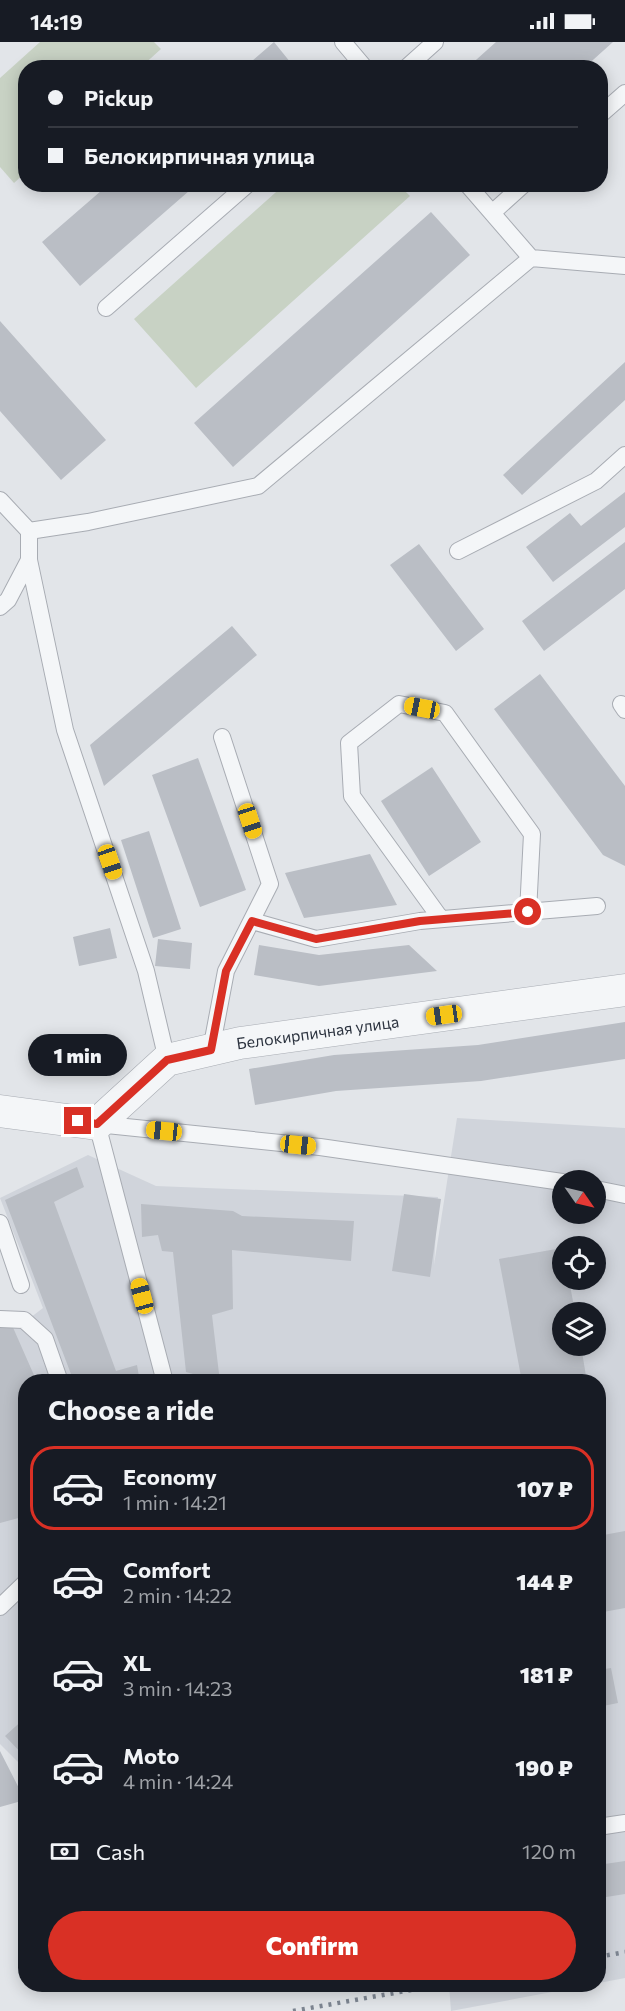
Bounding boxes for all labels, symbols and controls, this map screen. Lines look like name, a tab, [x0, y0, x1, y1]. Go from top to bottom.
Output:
text: 14:19	[30, 8, 83, 35]
text: Pickup	[84, 84, 153, 111]
text: Белокирпичная улица	[84, 142, 315, 169]
car	[403, 696, 441, 720]
car	[236, 801, 264, 841]
car	[96, 842, 124, 882]
route start	[514, 898, 541, 925]
car	[425, 1004, 463, 1026]
street label: Белокирпичная улица	[235, 1011, 400, 1052]
callout: 1 min	[28, 1034, 128, 1076]
text: 1 min	[53, 1043, 102, 1067]
route end	[64, 1107, 91, 1134]
car	[145, 1120, 183, 1142]
car	[279, 1134, 317, 1156]
north arrow	[552, 1170, 606, 1224]
map controls	[552, 1170, 606, 1356]
button: locate	[552, 1236, 606, 1290]
car	[129, 1276, 155, 1316]
button: layers	[552, 1302, 606, 1356]
text: Choose a ride	[48, 1393, 214, 1426]
icon: car	[51, 1461, 105, 1515]
text: Economy	[123, 1463, 217, 1490]
text: 107 ₽	[517, 1475, 573, 1502]
text: 1 min · 14:21	[123, 1490, 227, 1514]
icon: car	[51, 1554, 105, 1608]
text: Comfort	[123, 1556, 211, 1583]
text: 144 ₽	[516, 1568, 573, 1595]
text: 2 min · 14:22	[123, 1583, 232, 1607]
icon: car	[51, 1647, 105, 1701]
text: XL	[123, 1649, 151, 1676]
text: 181 ₽	[520, 1661, 573, 1688]
text: 3 min · 14:23	[123, 1676, 232, 1700]
icon: car	[51, 1740, 105, 1794]
text: Moto	[123, 1742, 179, 1769]
text: 190 ₽	[515, 1754, 573, 1781]
text: 4 min · 14:24	[123, 1769, 233, 1793]
icon: cash	[48, 1835, 81, 1868]
text: Cash	[96, 1838, 145, 1865]
text: 120 m	[522, 1839, 576, 1863]
button: Confirm	[48, 1911, 576, 1980]

